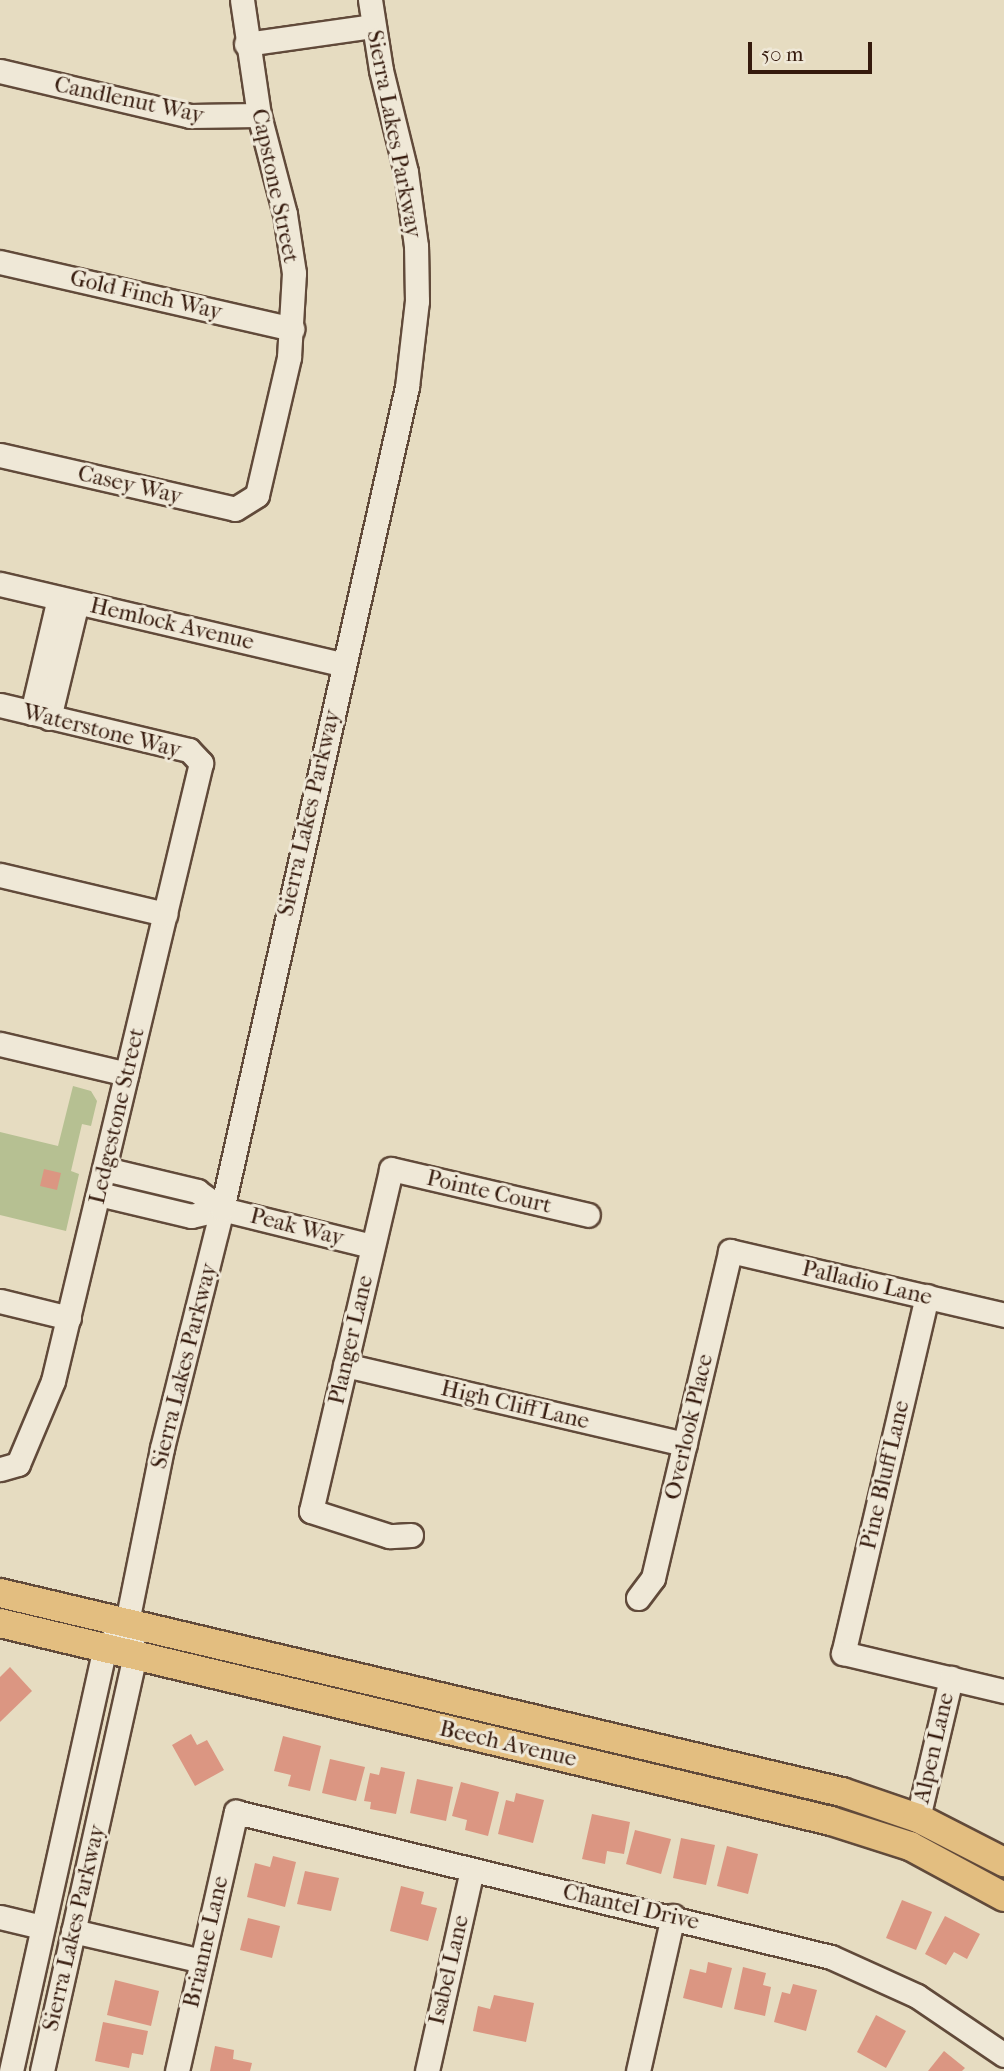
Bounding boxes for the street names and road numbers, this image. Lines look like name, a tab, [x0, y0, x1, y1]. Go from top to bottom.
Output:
street label: Sierra Lakes Parkway	[360, 28, 428, 240]
street label: Candlenut Way	[52, 71, 206, 129]
street label: Capstone Street	[245, 106, 305, 266]
street label: Gold Finch Way	[67, 264, 225, 326]
street label: Casey Way	[75, 460, 185, 510]
street label: Hemlock Avenue	[87, 592, 257, 656]
street label: Waterstone Way	[20, 698, 184, 764]
street label: Sierra Lakes Parkway	[272, 707, 346, 919]
street label: Ledgestone Street	[83, 1025, 151, 1207]
street label: Pointe Court	[424, 1164, 554, 1220]
street label: Peak Way	[247, 1202, 347, 1252]
street label: Palladio Lane	[799, 1255, 935, 1311]
street label: Sierra Lakes Parkway	[145, 1260, 223, 1472]
street label: Planger Lane	[323, 1273, 379, 1407]
street label: Overlook Place	[659, 1351, 719, 1503]
street label: High Cliff Lane	[438, 1375, 592, 1435]
street label: Pine Bluff Lane	[854, 1398, 916, 1552]
street label: Alpen Lane	[908, 1690, 960, 1806]
street label: Beech Avenue	[437, 1715, 579, 1773]
street label: Sierra Lakes Parkway	[37, 1822, 111, 2034]
street label: Brianne Lane	[177, 1873, 235, 2011]
street label: Chantel Drive	[560, 1878, 702, 1936]
street label: Isabel Lane	[423, 1912, 475, 2028]

